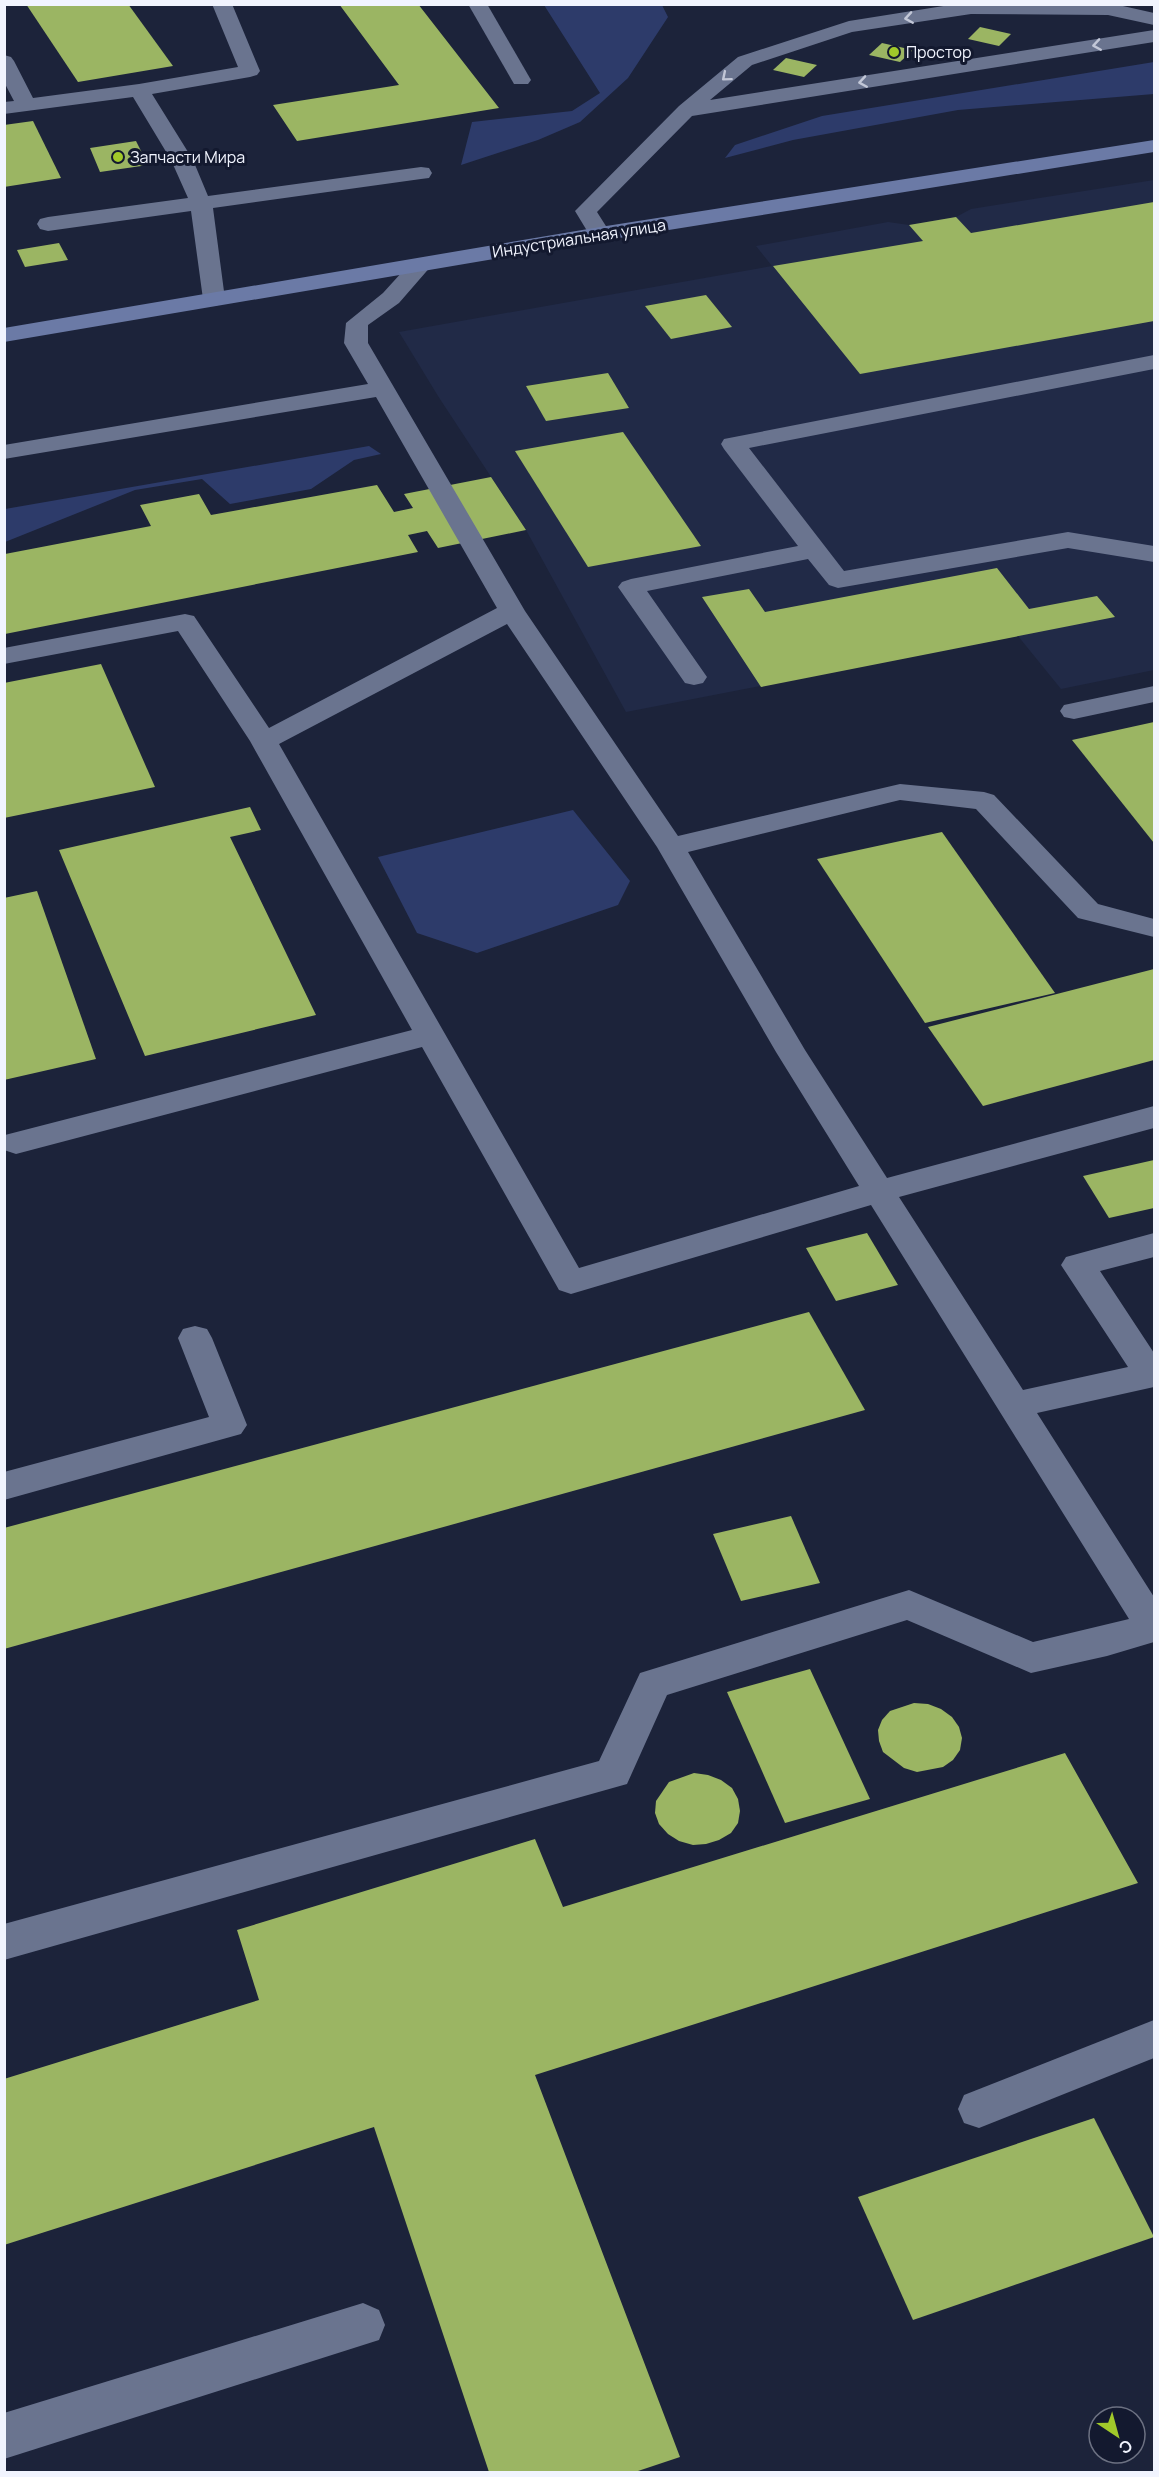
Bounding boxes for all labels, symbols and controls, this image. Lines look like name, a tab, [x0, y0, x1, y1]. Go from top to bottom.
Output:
one-way arrow	[904, 11, 913, 23]
one-way arrow	[1092, 39, 1101, 51]
place label: Простор	[906, 41, 972, 63]
marker: Простор	[887, 45, 901, 59]
one-way arrow	[722, 70, 733, 81]
one-way arrow	[858, 76, 867, 88]
place label: Запчасти Мира	[130, 146, 245, 168]
marker: Запчасти Мира	[111, 150, 125, 164]
street label: Индустриальная улица	[491, 213, 667, 263]
north arrow	[1087, 2405, 1147, 2465]
text: С	[1114, 2435, 1137, 2460]

